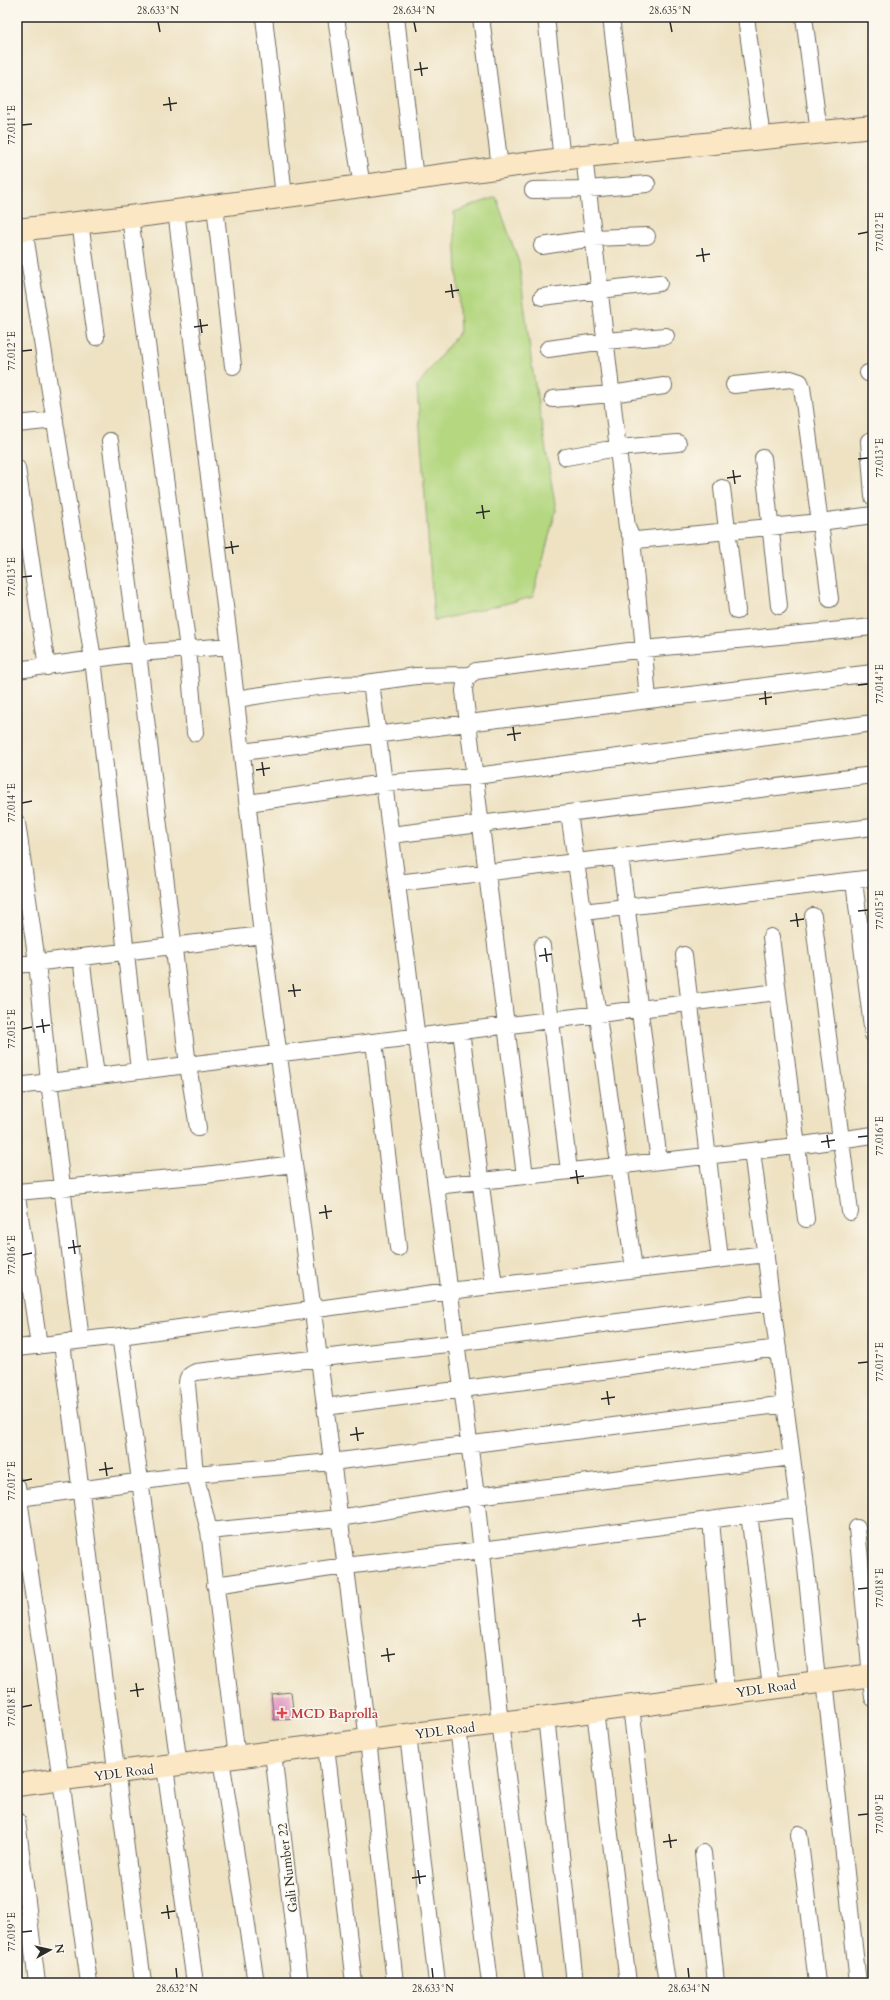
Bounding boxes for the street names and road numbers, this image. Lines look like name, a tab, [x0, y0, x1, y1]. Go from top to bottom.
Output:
street label: YDL Road	[735, 1676, 797, 1702]
street label: YDL Road	[414, 1718, 476, 1744]
street label: YDL Road	[93, 1760, 155, 1786]
street label: Gali Number 22	[274, 1822, 302, 1914]

